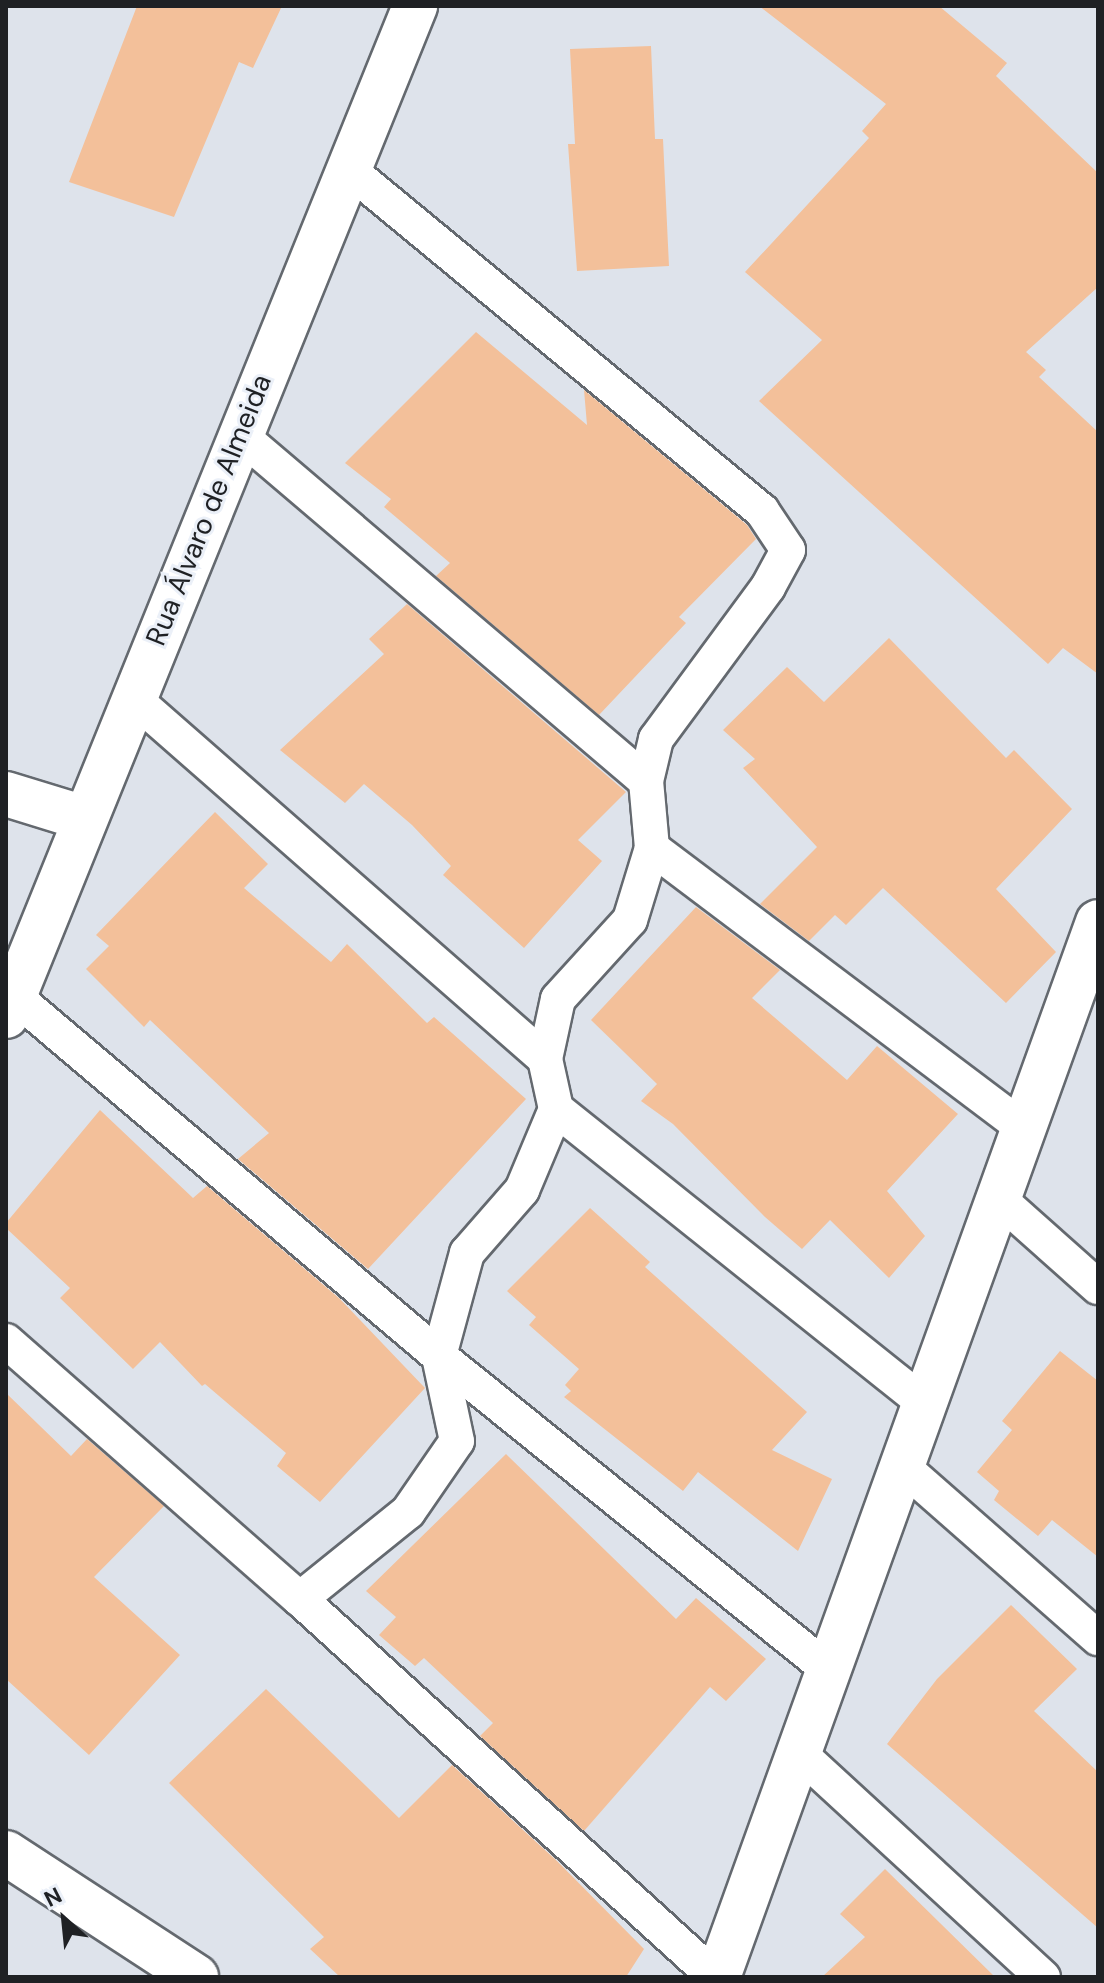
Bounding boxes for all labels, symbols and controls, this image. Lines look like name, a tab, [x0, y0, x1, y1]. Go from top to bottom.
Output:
street label: Rua Álvaro de Almeida	[139, 370, 279, 650]
north arrow	[24, 1879, 104, 1959]
text: N	[39, 1881, 67, 1914]

